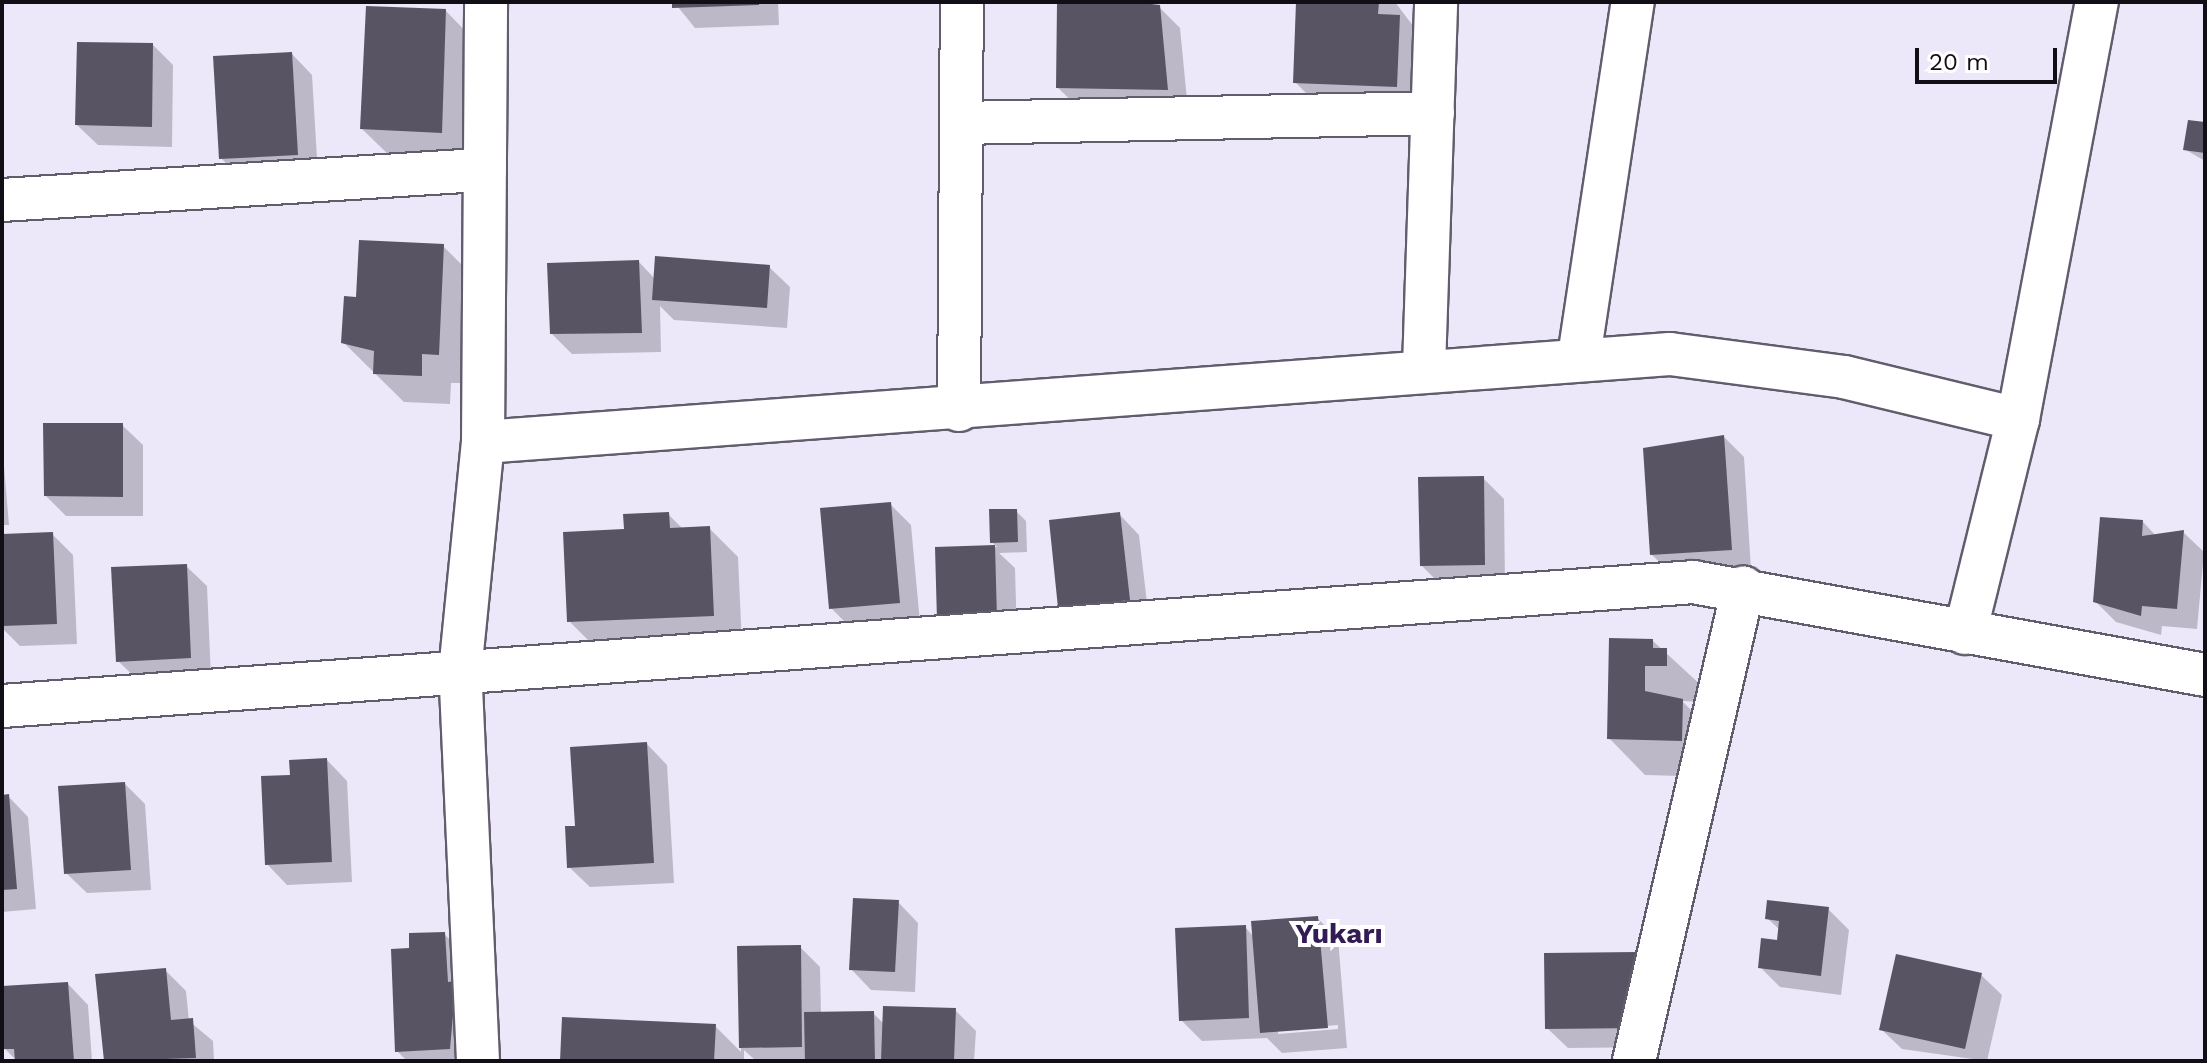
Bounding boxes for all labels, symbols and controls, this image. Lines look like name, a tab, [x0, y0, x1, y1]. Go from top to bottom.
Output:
scale bar	[1919, 32, 2061, 82]
text: 20 m	[1929, 48, 1989, 76]
district label: Yukarı	[1295, 917, 1383, 951]

